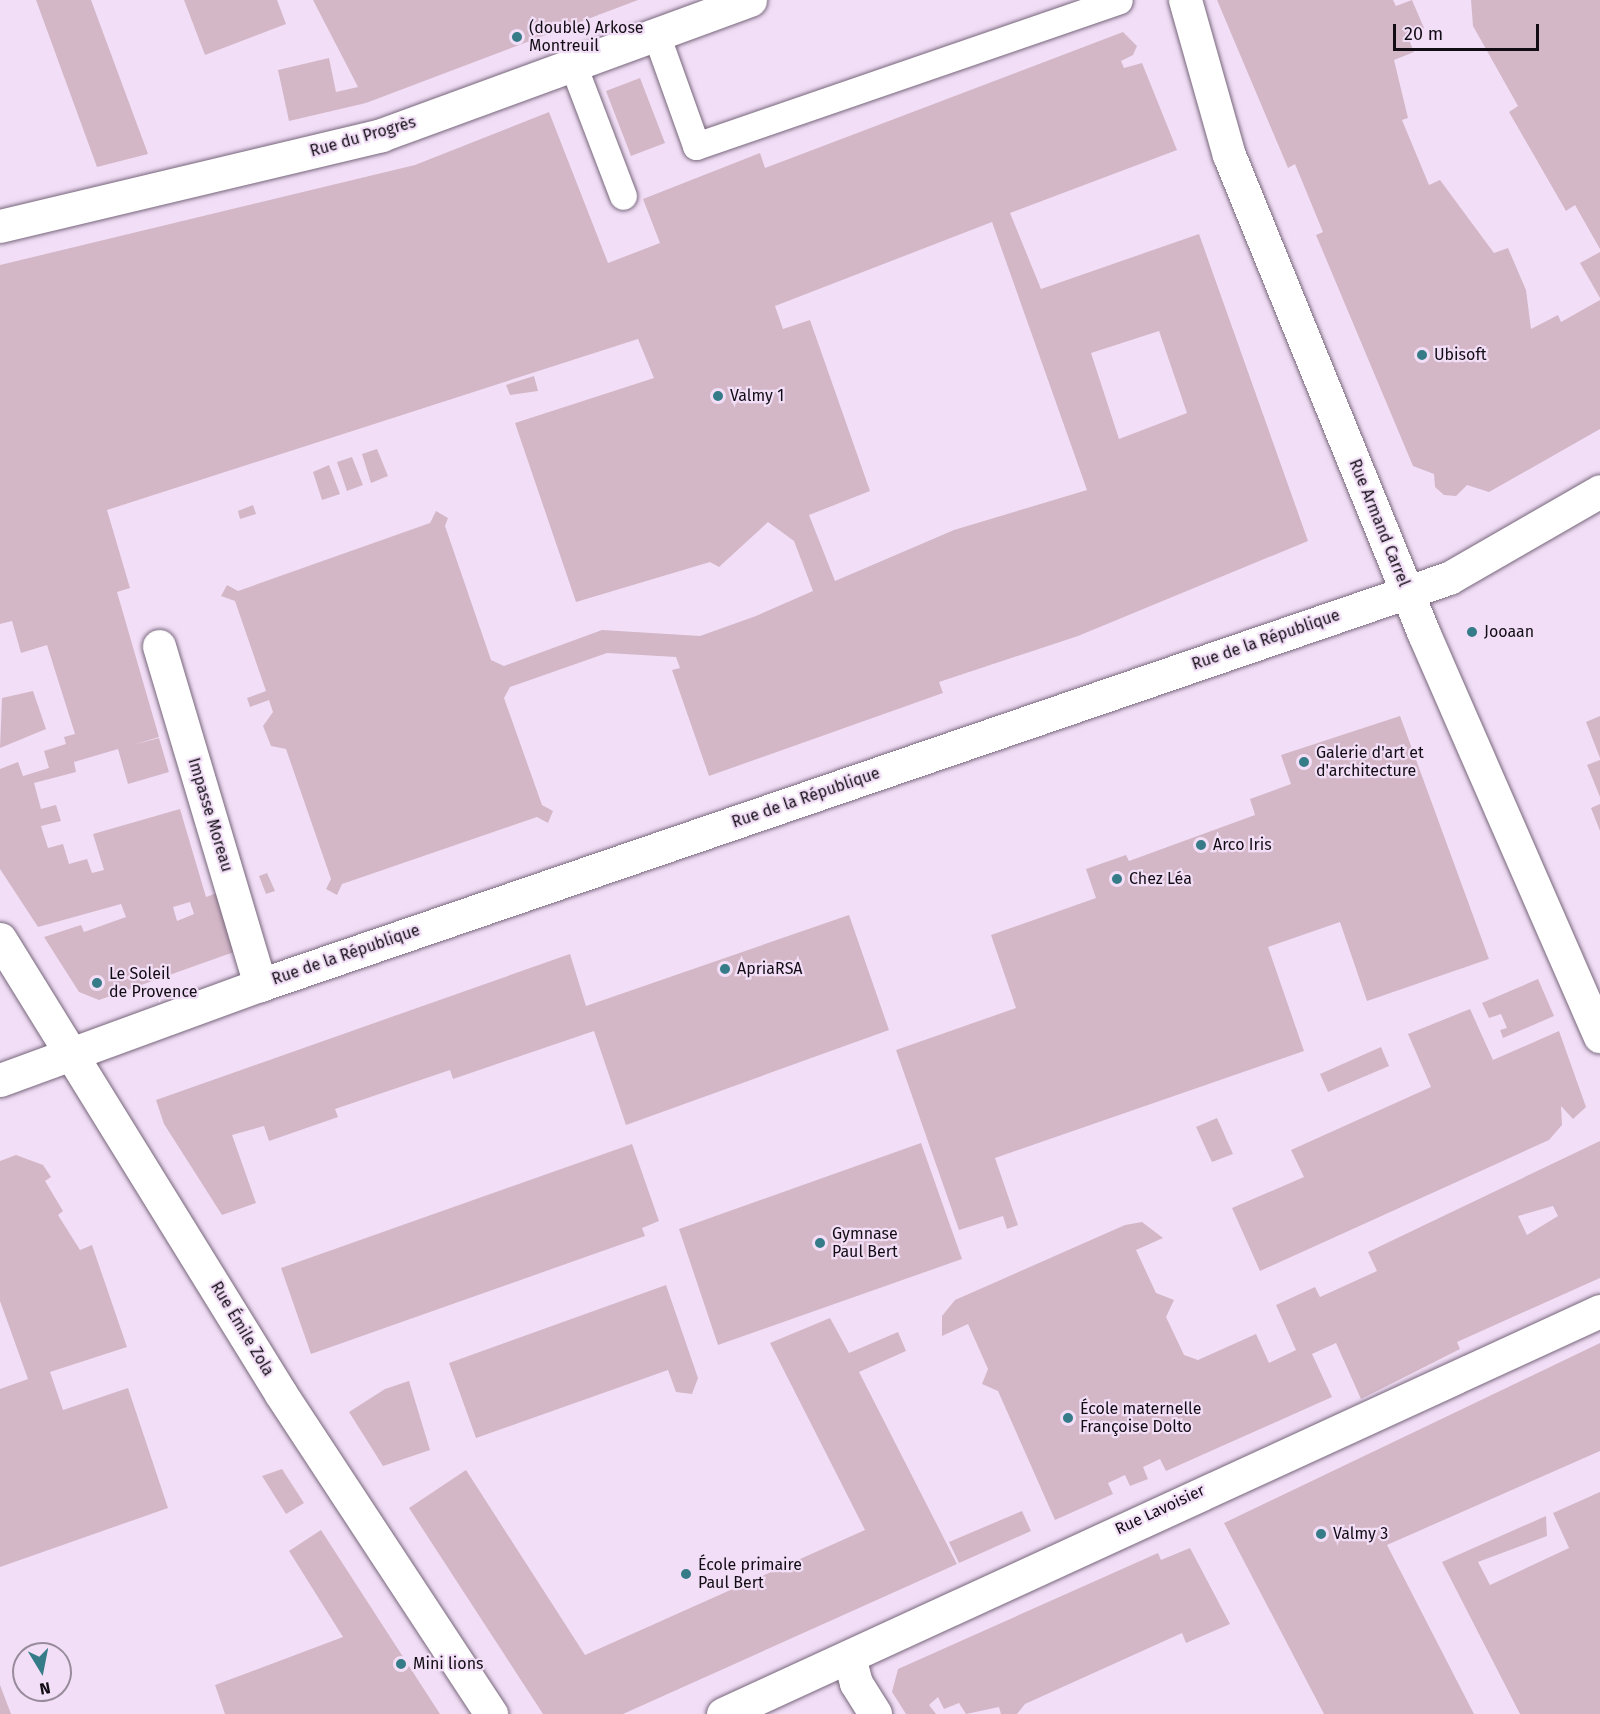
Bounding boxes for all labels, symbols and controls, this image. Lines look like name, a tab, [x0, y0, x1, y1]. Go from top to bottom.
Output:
scale bar	[1396, 12, 1542, 50]
place label: (double) Arkose Montreuil	[529, 18, 644, 56]
text: 20 m	[1404, 23, 1443, 45]
marker: (double) Arkose Montreuil	[510, 30, 524, 44]
street label: Rue du Progrès	[308, 113, 418, 161]
place label: Ubisoft	[1434, 345, 1487, 365]
marker: Ubisoft	[1415, 348, 1429, 362]
place label: Valmy 1	[730, 386, 784, 406]
marker: Valmy 1	[711, 389, 725, 403]
street label: Rue Armand Carrel	[1345, 457, 1413, 589]
street label: Rue de la République	[1189, 606, 1343, 674]
place label: Jooaan	[1484, 622, 1534, 642]
marker: Jooaan	[1465, 625, 1479, 639]
place label: Galerie d'art et d'architecture	[1316, 743, 1424, 781]
marker: Galerie d'art et d'architecture	[1297, 755, 1311, 769]
street label: Impasse Moreau	[184, 756, 236, 874]
street label: Rue de la République	[729, 764, 883, 832]
place label: Arco Iris	[1213, 835, 1272, 855]
marker: Arco Iris	[1194, 838, 1208, 852]
place label: Chez Léa	[1129, 869, 1192, 889]
marker: Chez Léa	[1110, 872, 1124, 886]
street label: Rue de la République	[269, 921, 423, 989]
place label: ApriaRSA	[737, 959, 802, 979]
marker: ApriaRSA	[718, 962, 732, 976]
place label: Le Soleil de Provence	[109, 964, 197, 1002]
marker: Le Soleil de Provence	[90, 976, 104, 990]
place label: Gymnase Paul Bert	[832, 1224, 898, 1262]
marker: Gymnase Paul Bert	[813, 1236, 827, 1250]
street label: Rue Émile Zola	[206, 1278, 278, 1380]
place label: École maternelle Françoise Dolto	[1080, 1399, 1201, 1437]
marker: École maternelle Françoise Dolto	[1061, 1411, 1075, 1425]
street label: Rue Lavoisier	[1112, 1481, 1208, 1539]
place label: Valmy 3	[1333, 1524, 1388, 1544]
marker: Valmy 3	[1314, 1527, 1328, 1541]
place label: École primaire Paul Bert	[698, 1555, 802, 1593]
marker: École primaire Paul Bert	[679, 1567, 693, 1581]
north arrow	[12, 1642, 72, 1702]
place label: Mini lions	[413, 1654, 483, 1674]
marker: Mini lions	[394, 1657, 408, 1671]
text: N	[38, 1678, 52, 1699]

